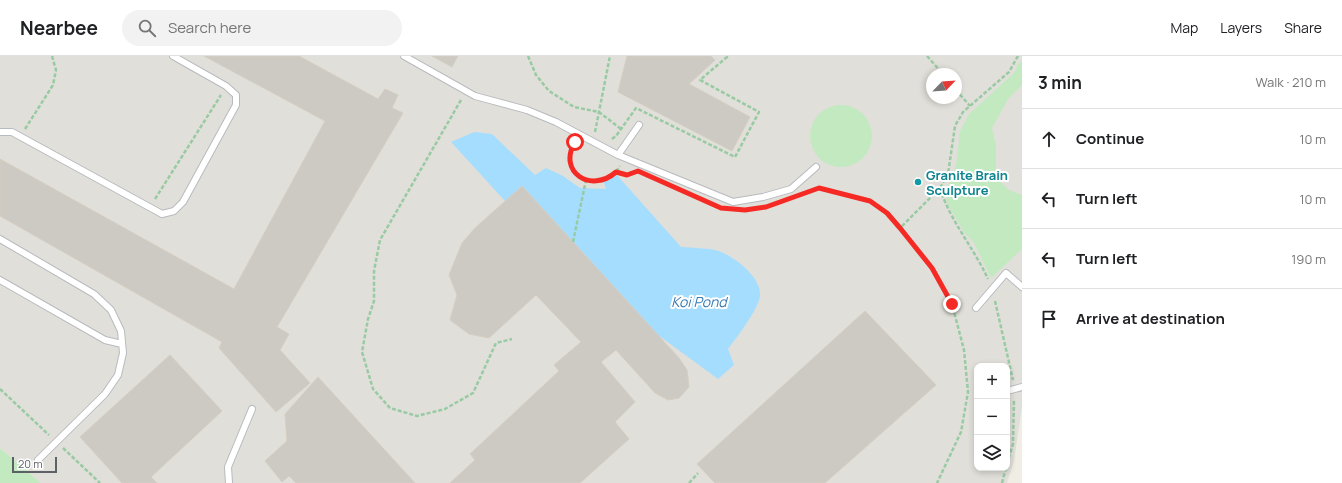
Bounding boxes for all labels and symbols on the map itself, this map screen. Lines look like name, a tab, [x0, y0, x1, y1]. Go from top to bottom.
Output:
north arrow	[926, 68, 962, 104]
route start	[566, 133, 584, 151]
place label: Granite Brain Sculpture	[926, 166, 1008, 199]
marker: Granite Brain Sculpture	[913, 177, 923, 187]
water label: Koi Pond	[671, 292, 728, 311]
route end	[943, 295, 961, 313]
scale bar	[12, 455, 57, 474]

